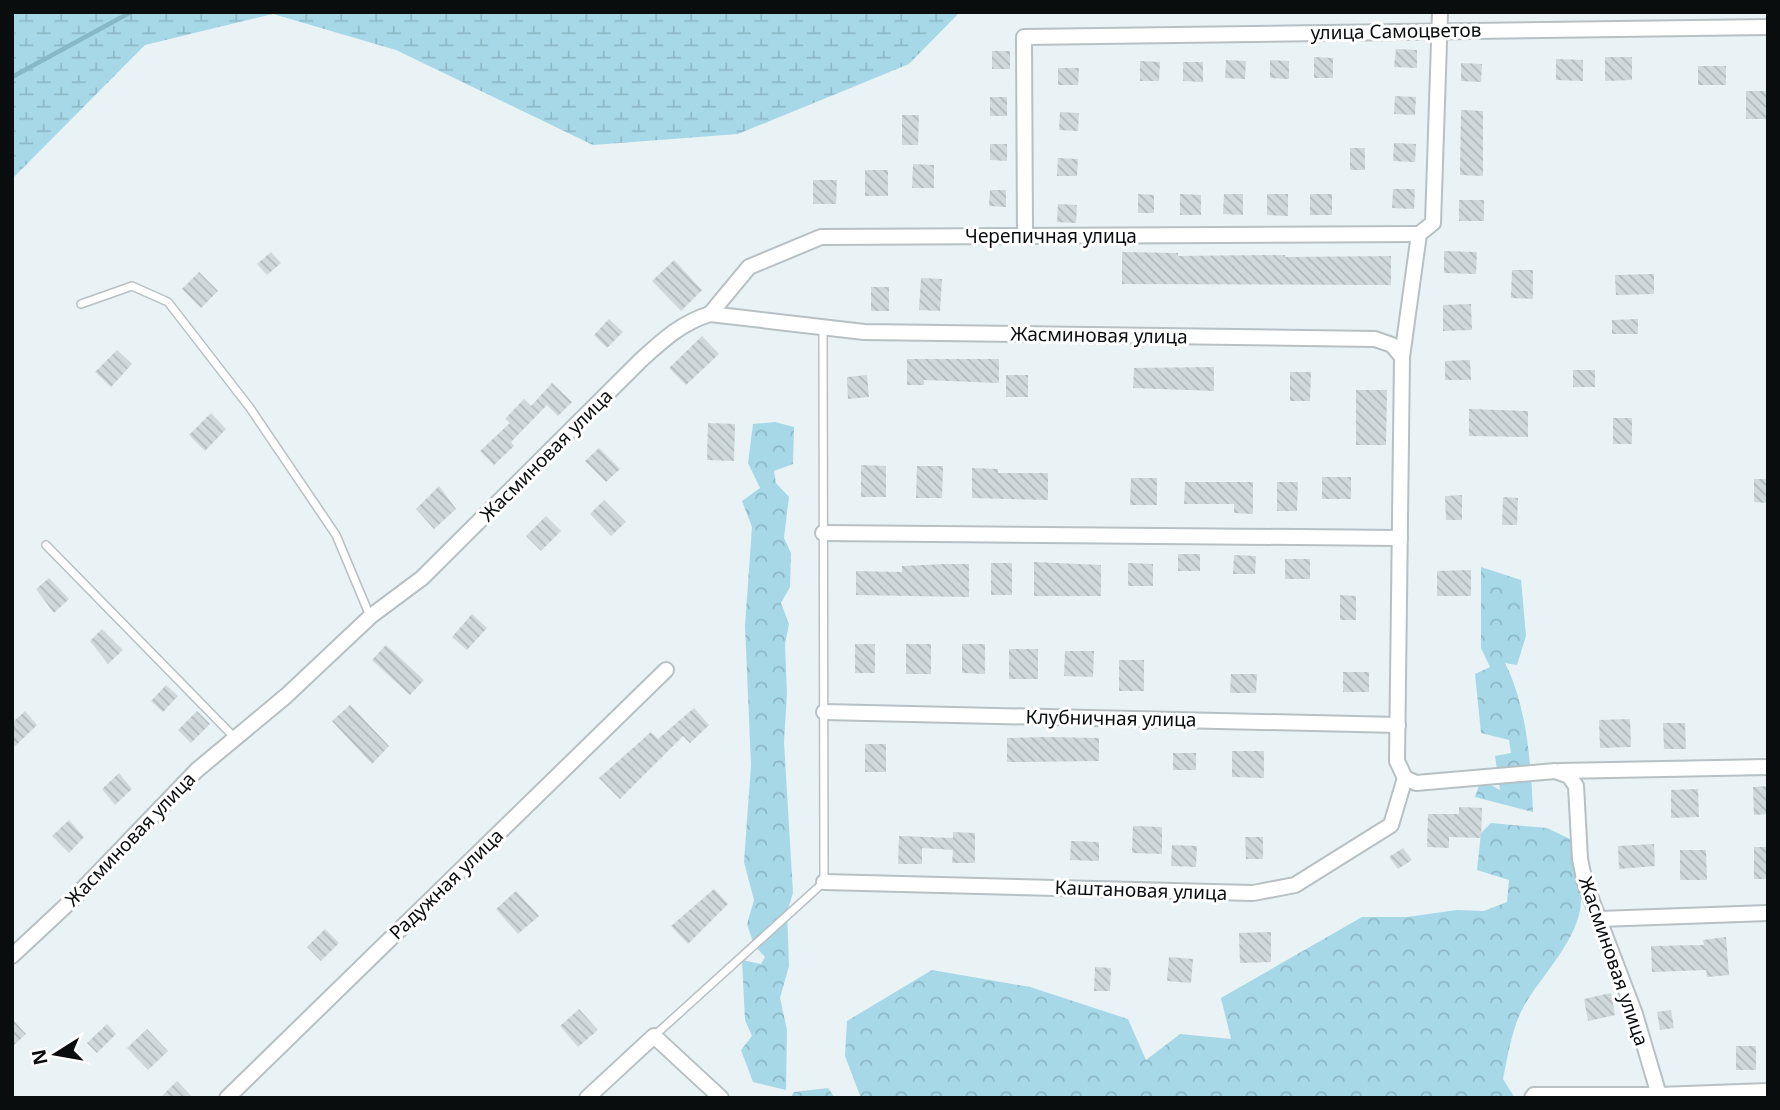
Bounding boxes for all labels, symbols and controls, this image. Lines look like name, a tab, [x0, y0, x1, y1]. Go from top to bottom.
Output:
street label: улица Самоцветов	[1310, 17, 1482, 45]
street label: Черепичная улица	[965, 223, 1137, 249]
street label: Жасминовая улица	[1010, 320, 1188, 350]
street label: Жасминовая улица	[474, 383, 618, 527]
street label: Клубничная улица	[1025, 704, 1197, 732]
street label: Жасминовая улица	[59, 766, 201, 912]
street label: Радужная улица	[383, 823, 509, 945]
street label: Жасминовая улица	[1573, 873, 1655, 1049]
street label: Каштановая улица	[1054, 874, 1228, 906]
north arrow	[21, 1019, 91, 1089]
text: N	[25, 1047, 54, 1067]

